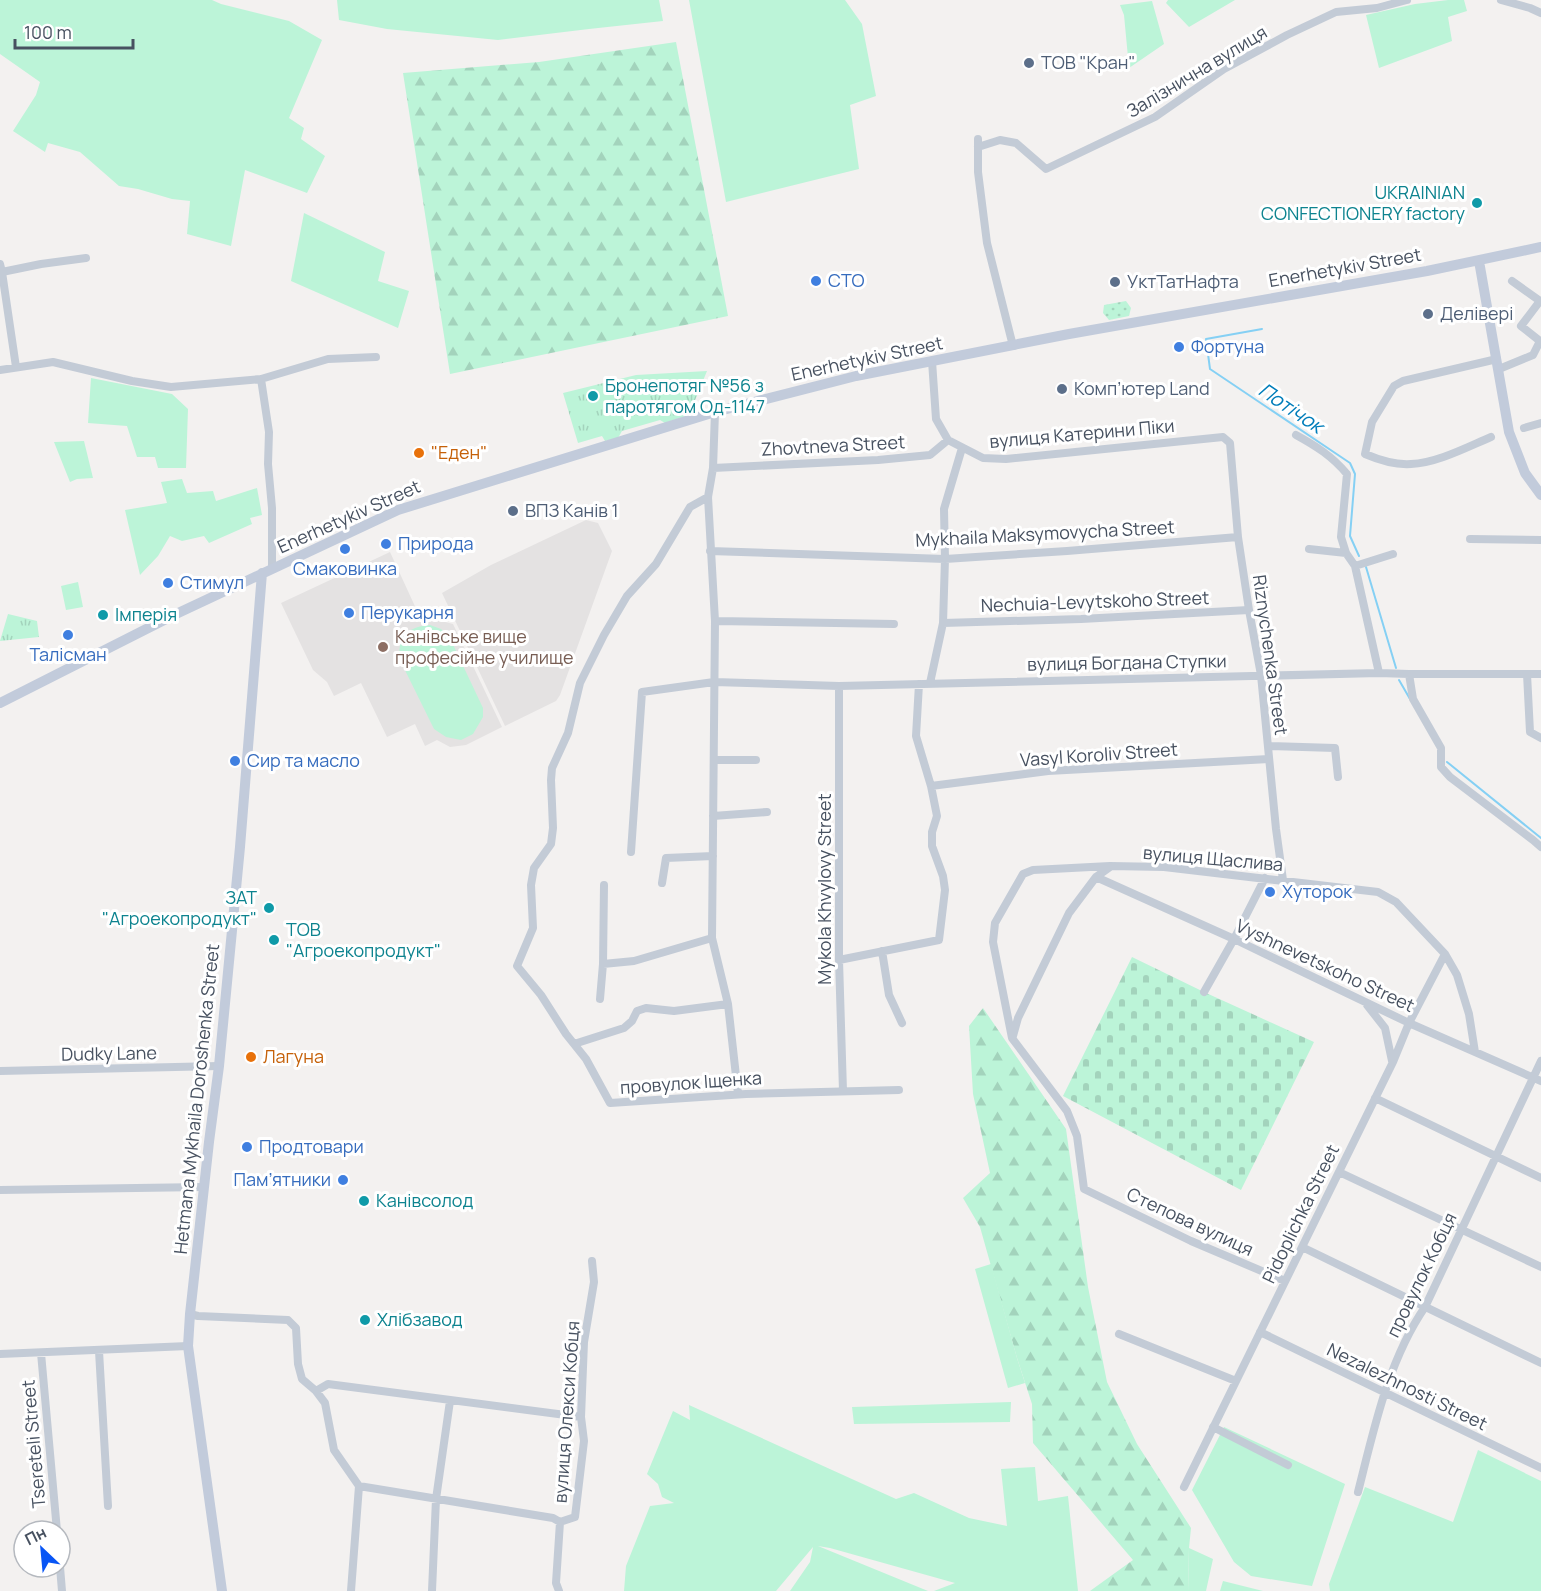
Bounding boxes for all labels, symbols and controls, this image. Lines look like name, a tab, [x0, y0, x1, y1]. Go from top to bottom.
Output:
scale bar	[15, 12, 134, 50]
text: 100 m	[24, 20, 72, 44]
street label: Залізнична вулиця	[1122, 20, 1271, 123]
place label: ТОВ "Кран"	[1041, 50, 1135, 74]
marker: ТОВ "Кран"	[1022, 56, 1036, 70]
place label: UKRAINIAN CONFECTIONERY factory	[1261, 180, 1466, 225]
marker: UKRAINIAN CONFECTIONERY factory	[1470, 196, 1484, 210]
street label: Enerhetykiv Street	[1267, 242, 1423, 292]
place label: СТО	[828, 268, 865, 292]
place label: УктТатНафта	[1127, 269, 1239, 293]
marker: СТО	[809, 274, 823, 288]
marker: УктТатНафта	[1108, 275, 1122, 289]
place label: Делівері	[1440, 301, 1513, 325]
marker: Делівері	[1421, 307, 1435, 321]
street label: Enerhetykiv Street	[789, 330, 945, 386]
place label: Фортуна	[1191, 334, 1264, 358]
marker: Фортуна	[1172, 340, 1186, 354]
place label: Бронепотяг №56 з паротягом Од-1147	[605, 373, 765, 418]
place label: Комп’ютер Land	[1074, 376, 1210, 400]
water label: Потічок	[1254, 376, 1332, 441]
marker: Комп’ютер Land	[1055, 382, 1069, 396]
marker: Бронепотяг №56 з паротягом Од-1147	[586, 389, 600, 403]
street label: вулиця Катерини Піки	[988, 413, 1175, 453]
street label: Zhovtneva Street	[760, 429, 906, 461]
place label: "Еден"	[431, 440, 487, 464]
marker: "Еден"	[412, 446, 426, 460]
street label: Enerhetykiv Street	[273, 474, 424, 558]
place label: ВПЗ Канів 1	[525, 498, 619, 522]
marker: ВПЗ Канів 1	[506, 504, 520, 518]
street label: Mykhaila Maksymovycha Street	[915, 514, 1175, 552]
place label: Природа	[398, 531, 473, 555]
marker: Природа	[379, 537, 393, 551]
marker: Смаковинка	[338, 542, 352, 556]
place label: Смаковинка	[293, 556, 397, 580]
place label: Стимул	[180, 570, 244, 594]
street label: Riznychenka Street	[1248, 573, 1294, 737]
marker: Стимул	[161, 576, 175, 590]
street label: Nechuia-Levytskoho Street	[980, 585, 1210, 617]
place label: Перукарня	[361, 600, 454, 624]
place label: Імперія	[115, 602, 177, 626]
marker: Перукарня	[342, 606, 356, 620]
marker: Імперія	[96, 608, 110, 622]
place label: Канівське вище професійне училище	[395, 624, 573, 669]
marker: Талісман	[61, 628, 75, 642]
marker: Канівське вище професійне училище	[376, 640, 390, 654]
place label: Талісман	[29, 642, 107, 666]
street label: вулиця Богдана Ступки	[1027, 648, 1227, 676]
street label: Vasyl Koroliv Street	[1019, 737, 1179, 771]
place label: Сир та масло	[247, 748, 360, 772]
marker: Сир та масло	[228, 754, 242, 768]
street label: Mykola Khvylovy Street	[812, 793, 836, 985]
street label: вулиця Щаслива	[1142, 840, 1284, 876]
place label: Хуторок	[1282, 879, 1353, 903]
place label: ЗАТ "Агроекопродукт"	[102, 885, 257, 930]
marker: Хуторок	[1263, 885, 1277, 899]
marker: ЗАТ "Агроекопродукт"	[262, 901, 276, 915]
street label: Vyshnevetskoho Street	[1232, 913, 1419, 1017]
place label: ТОВ "Агроекопродукт"	[286, 917, 441, 962]
marker: ТОВ "Агроекопродукт"	[267, 933, 281, 947]
street label: Hetmana Mykhaila Doroshenka Street	[168, 943, 224, 1255]
street label: Dudky Lane	[61, 1040, 157, 1066]
place label: Лагуна	[263, 1044, 324, 1068]
marker: Лагуна	[244, 1050, 258, 1064]
street label: провулок Іщенка	[619, 1065, 763, 1099]
place label: Продтовари	[259, 1134, 364, 1158]
marker: Продтовари	[240, 1140, 254, 1154]
street label: Pidoplichka Street	[1256, 1140, 1344, 1287]
place label: Пам’ятники	[234, 1167, 331, 1191]
marker: Пам’ятники	[336, 1173, 350, 1187]
street label: Степова вулиця	[1123, 1181, 1258, 1261]
place label: Канівсолод	[376, 1188, 474, 1212]
marker: Канівсолод	[357, 1194, 371, 1208]
street label: провулок Кобця	[1380, 1208, 1462, 1341]
place label: Хлібзавод	[377, 1307, 463, 1331]
marker: Хлібзавод	[358, 1313, 372, 1327]
street label: вулиця Олекси Кобця	[548, 1320, 584, 1504]
street label: Nezalezhnosti Street	[1323, 1337, 1491, 1435]
street label: Tsereteli Street	[15, 1379, 51, 1509]
north arrow	[12, 1519, 72, 1579]
text: Пн	[21, 1521, 50, 1550]

